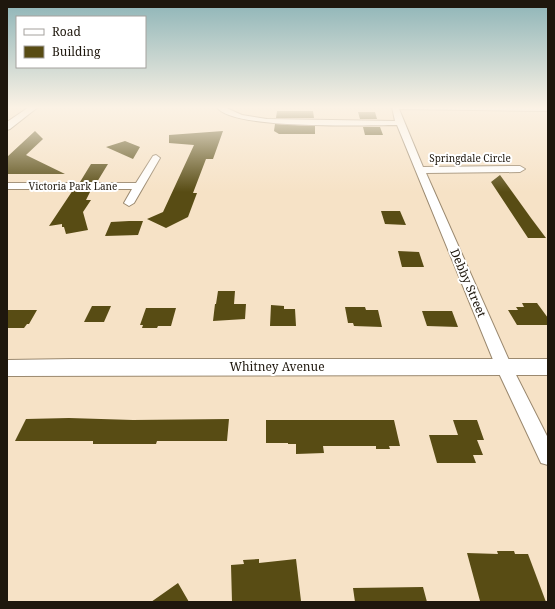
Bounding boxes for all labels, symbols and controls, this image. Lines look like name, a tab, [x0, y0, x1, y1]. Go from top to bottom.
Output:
legend	[16, 16, 146, 68]
text: Road	[52, 23, 82, 40]
text: Building	[52, 43, 101, 60]
street label: Springdale Circle	[429, 151, 511, 165]
street label: Victoria Park Lane	[29, 179, 117, 193]
street label: Debby Street	[446, 246, 491, 320]
street label: Whitney Avenue	[229, 358, 325, 375]

